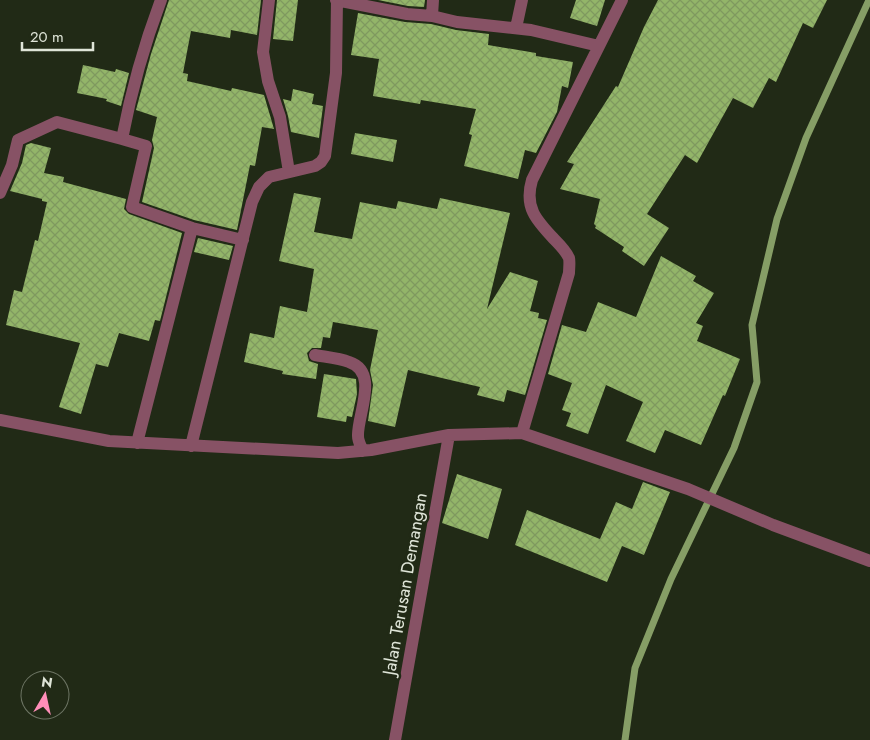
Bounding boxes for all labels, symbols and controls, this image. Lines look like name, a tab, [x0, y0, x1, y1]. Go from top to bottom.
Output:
scale bar	[22, 20, 94, 52]
text: 20 m	[30, 26, 64, 48]
street label: Jalan Terusan Demangan	[376, 491, 434, 679]
north arrow	[20, 670, 70, 720]
text: N	[40, 671, 54, 693]

